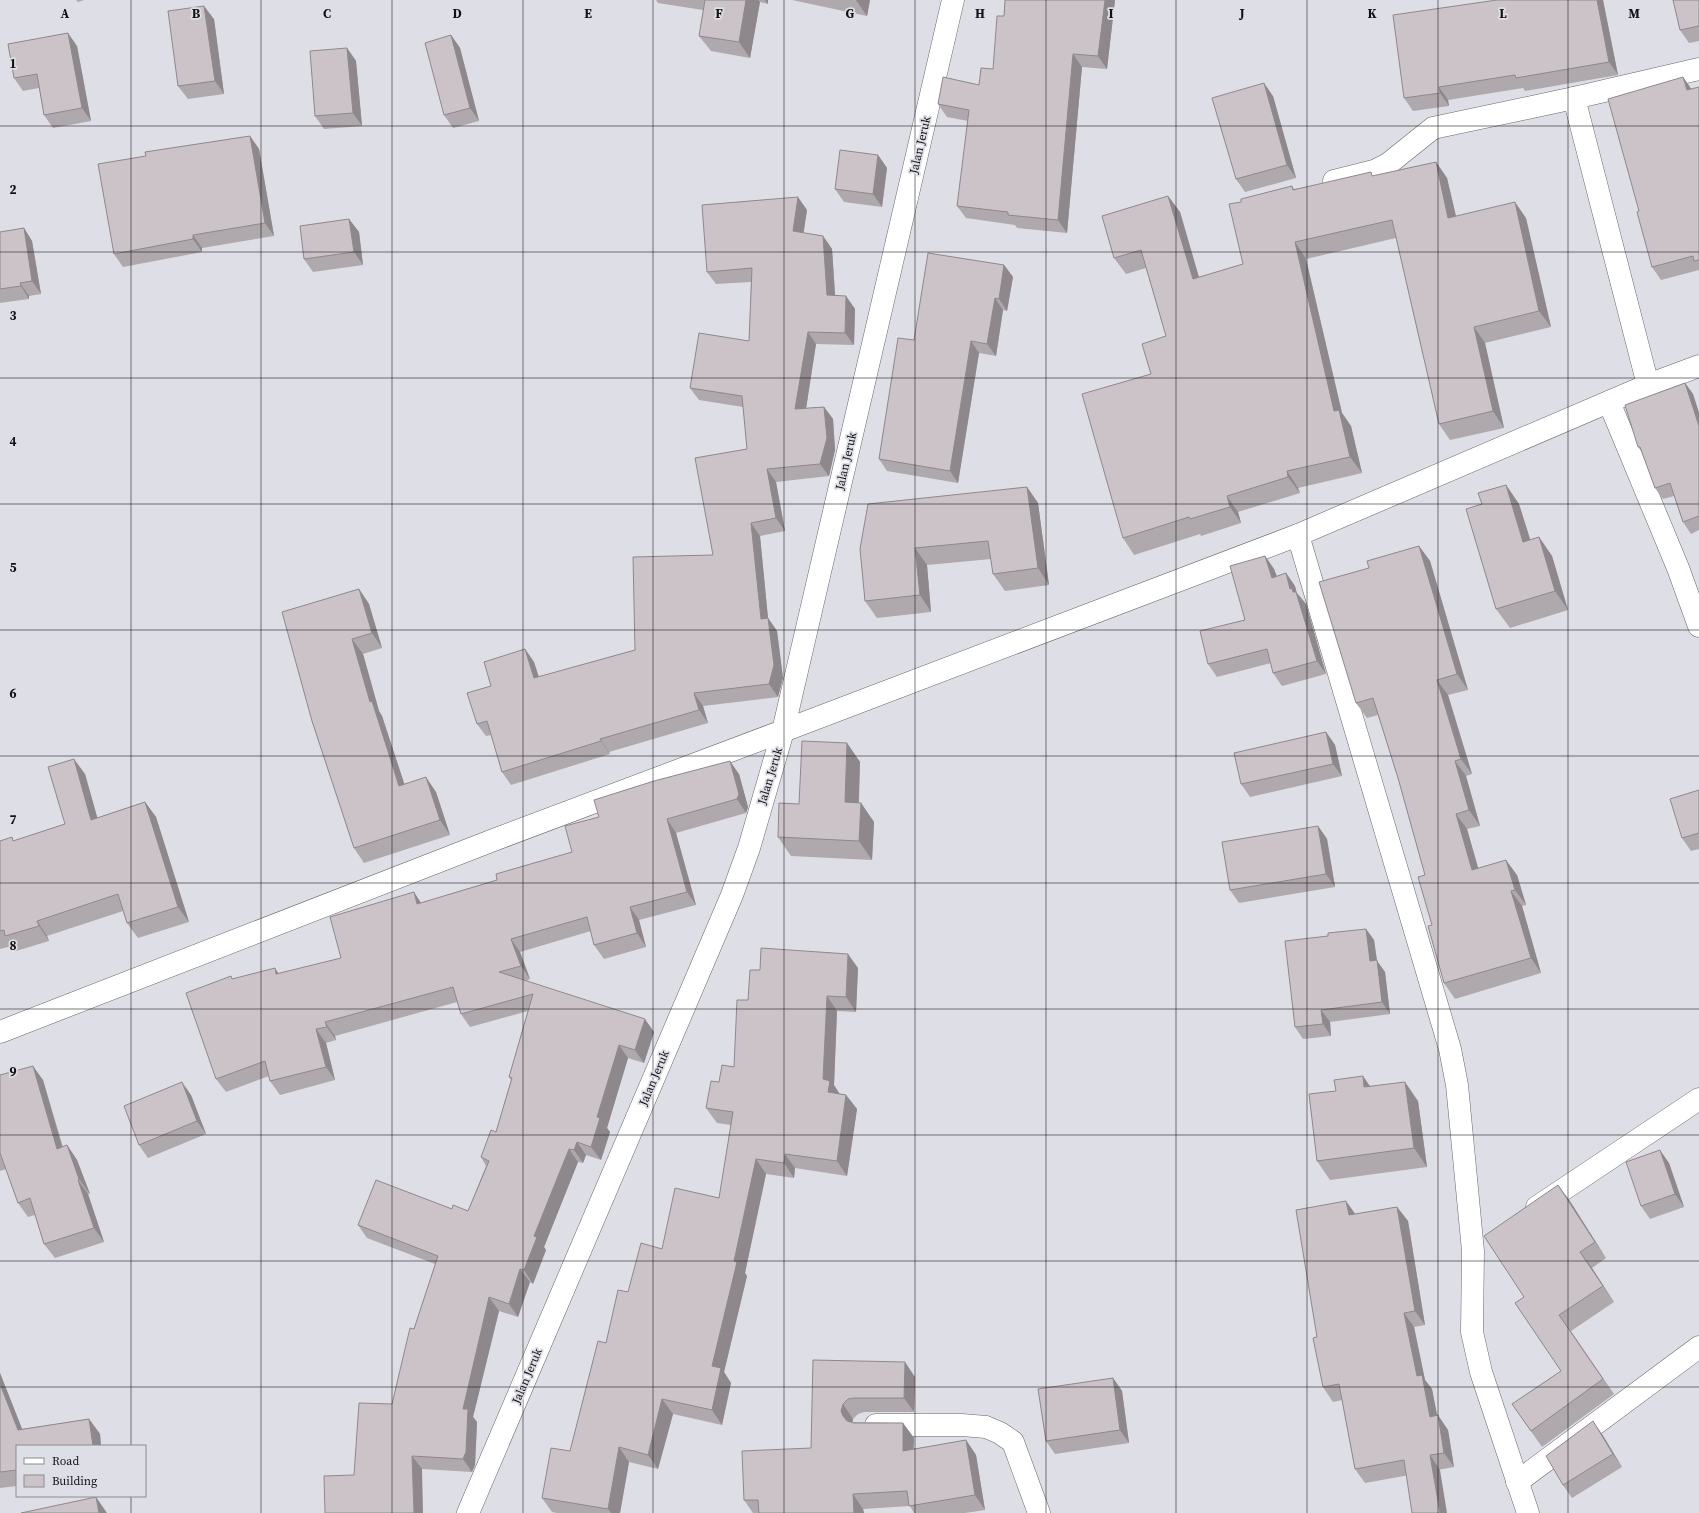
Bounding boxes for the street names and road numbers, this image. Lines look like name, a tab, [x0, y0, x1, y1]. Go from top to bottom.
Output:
street label: Jalan Jeruk	[905, 114, 935, 176]
street label: Jalan Jeruk	[831, 430, 861, 492]
street label: Jalan Jeruk	[753, 745, 786, 807]
street label: Jalan Jeruk	[635, 1047, 673, 1109]
street label: Jalan Jeruk	[508, 1345, 546, 1407]

